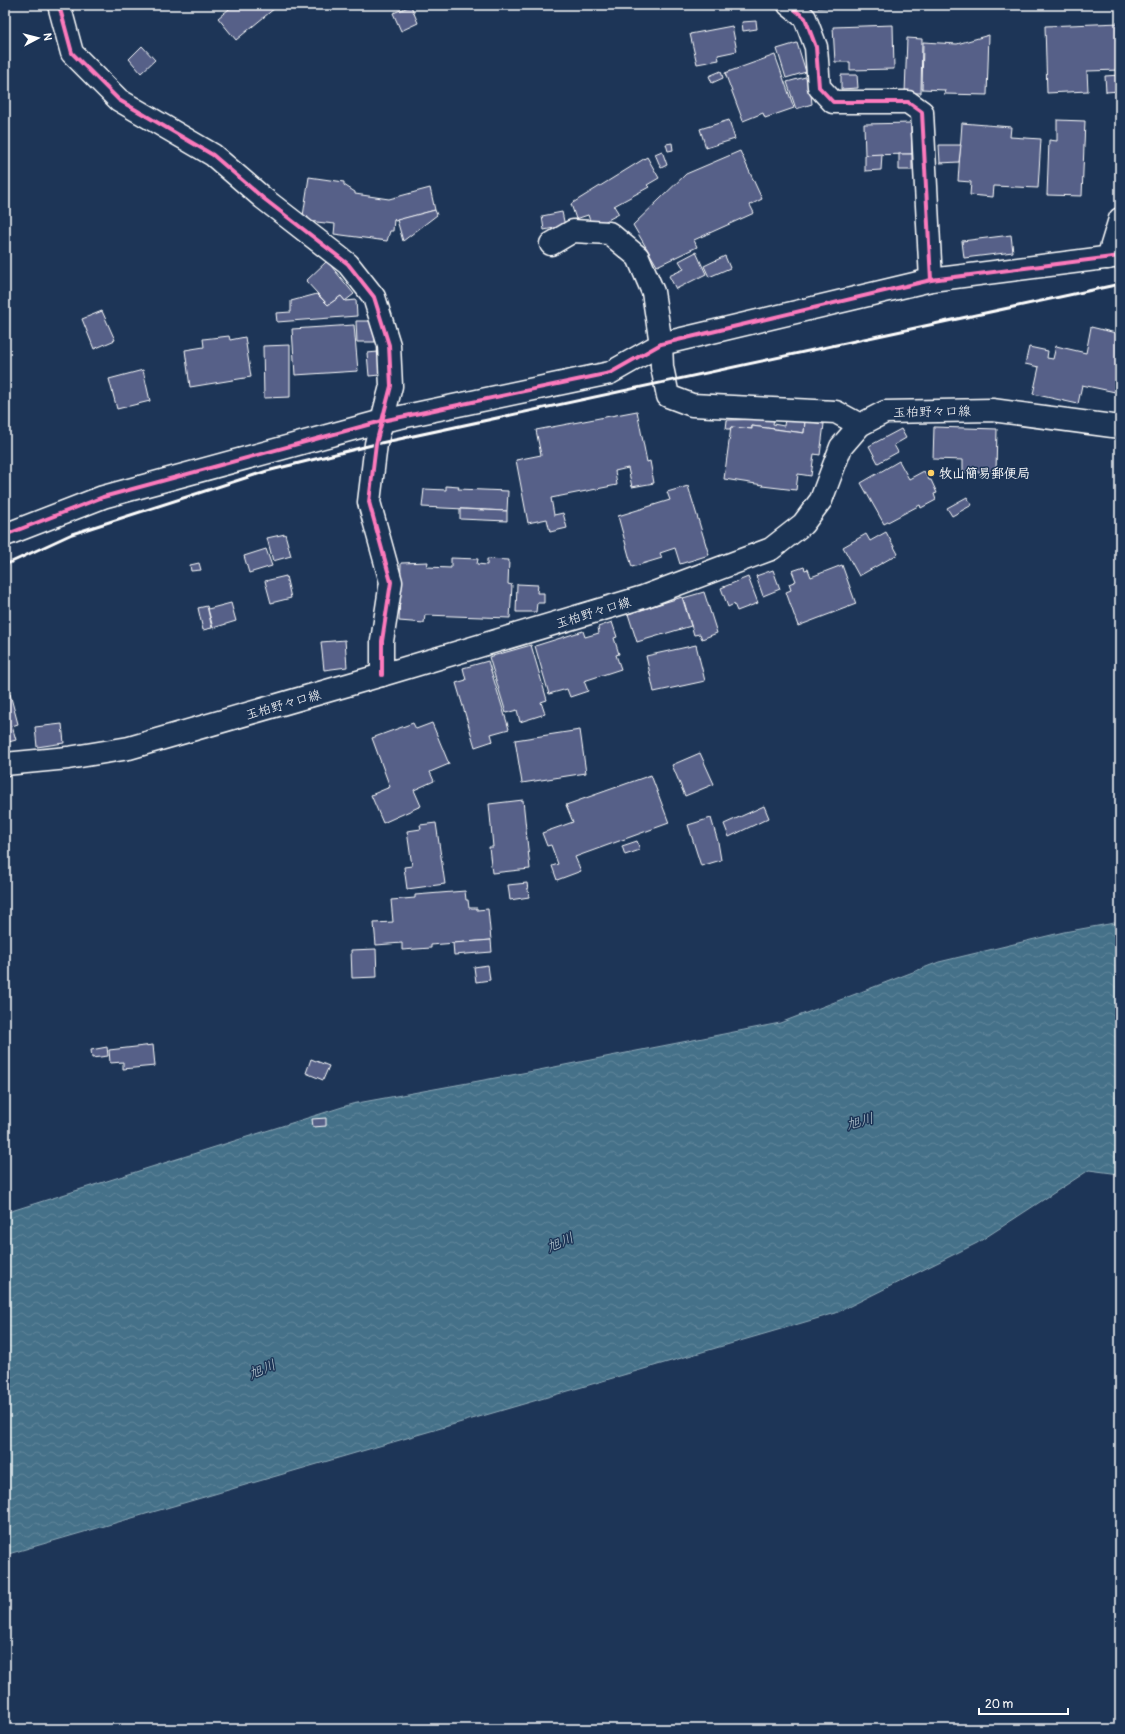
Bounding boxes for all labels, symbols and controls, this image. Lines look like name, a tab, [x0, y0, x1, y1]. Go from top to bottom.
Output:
north arrow	[18, 18, 58, 58]
text: N	[41, 32, 54, 42]
street label: 玉柏野々口線	[893, 403, 972, 421]
place label: 牧山簡易郵便局	[939, 466, 1030, 482]
marker: 牧山簡易郵便局	[926, 468, 936, 478]
street label: 玉柏野々口線	[554, 594, 634, 632]
street label: 玉柏野々口線	[244, 686, 324, 723]
water label: 旭川	[844, 1110, 876, 1133]
water label: 旭川	[544, 1229, 576, 1256]
water label: 旭川	[246, 1356, 278, 1383]
scale bar	[979, 1690, 1068, 1716]
text: 20 m	[985, 1697, 1014, 1712]

